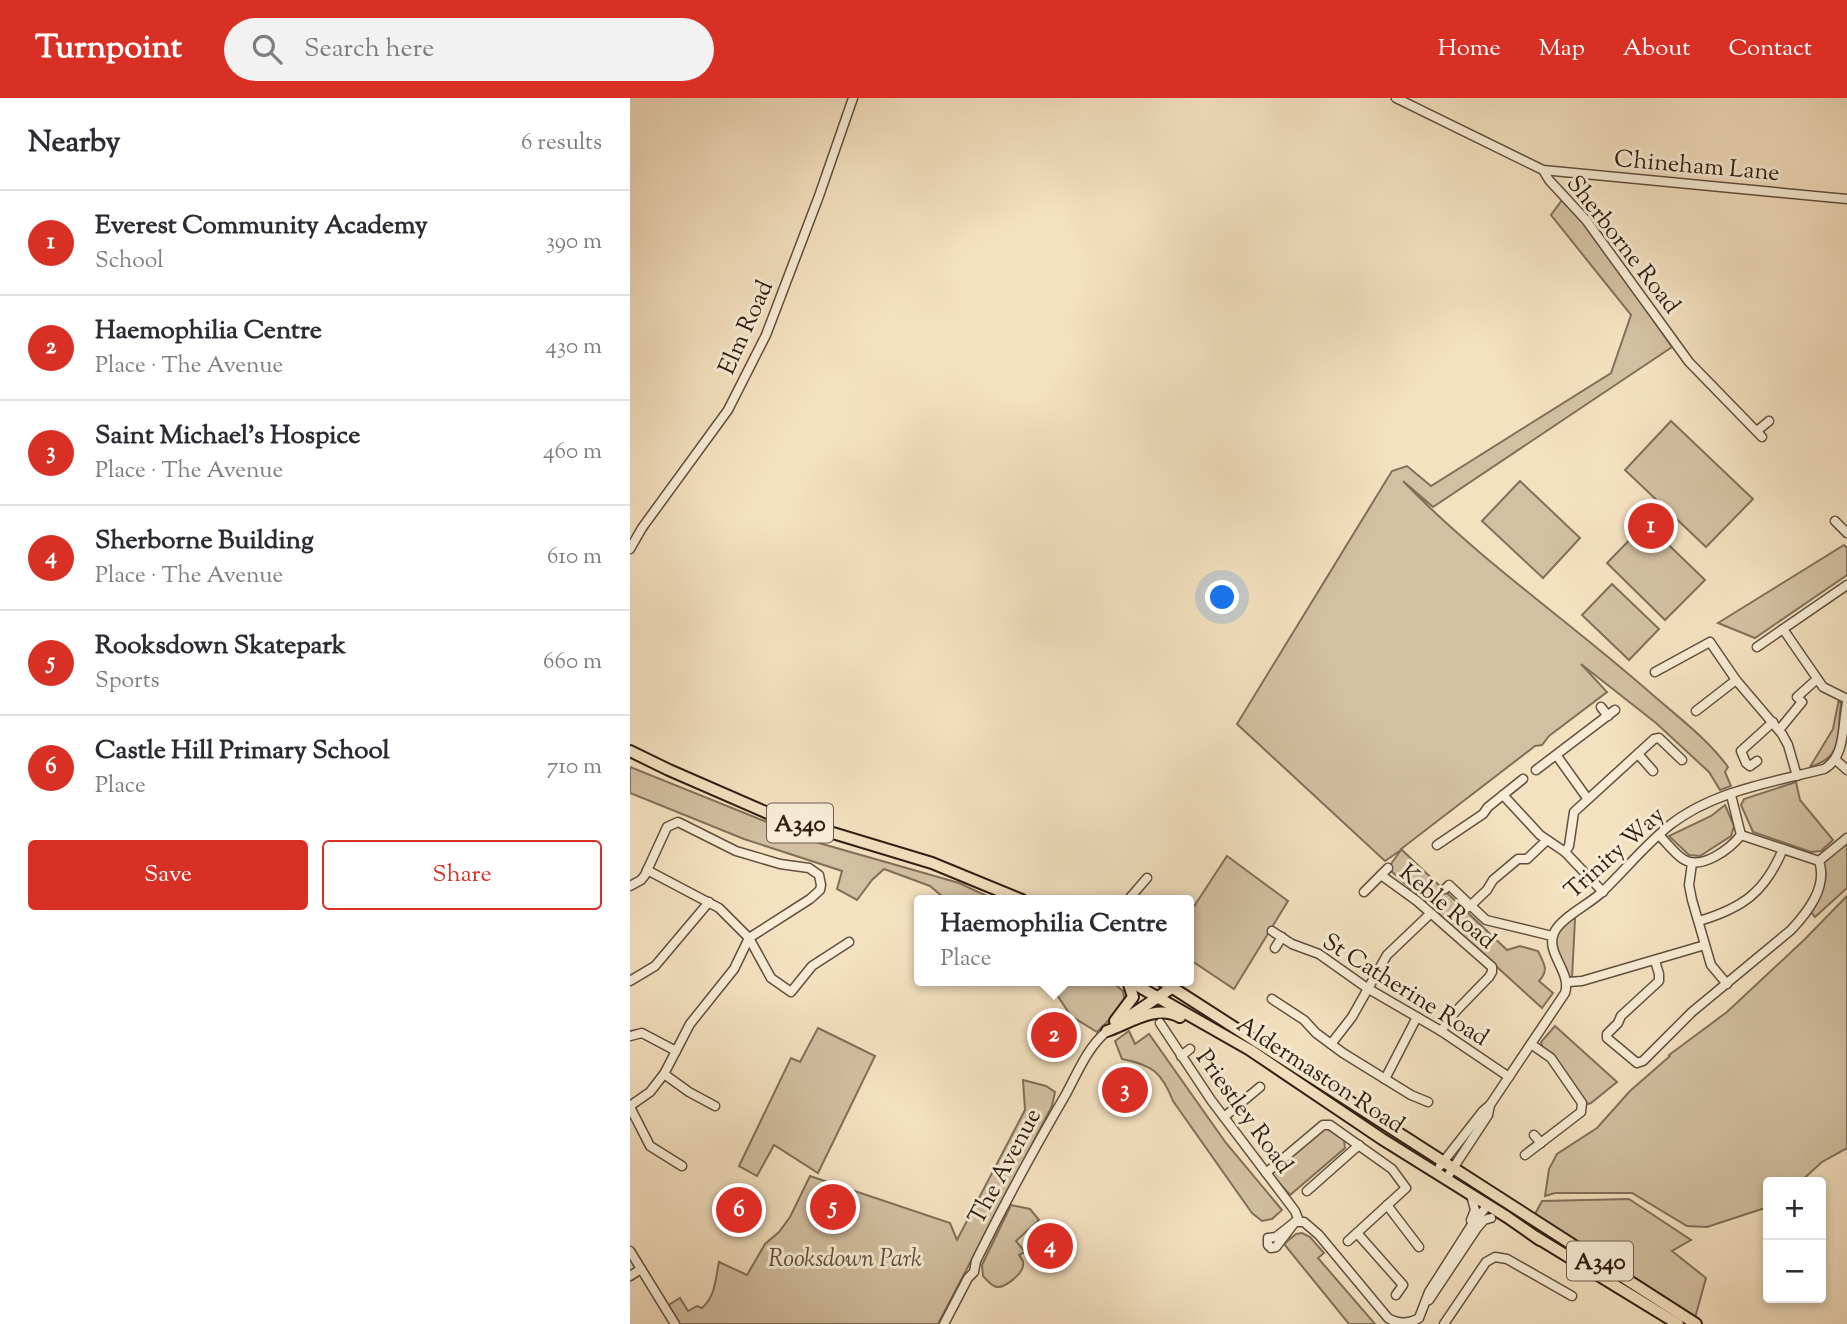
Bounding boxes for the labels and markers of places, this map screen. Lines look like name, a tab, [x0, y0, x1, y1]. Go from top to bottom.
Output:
pin: 1	[1628, 500, 1674, 552]
pin: 2	[1031, 1009, 1077, 1061]
pin: 3	[1102, 1064, 1148, 1116]
pin: 5	[810, 1181, 856, 1233]
pin: 6	[716, 1184, 762, 1236]
pin: 4	[1027, 1220, 1073, 1272]

